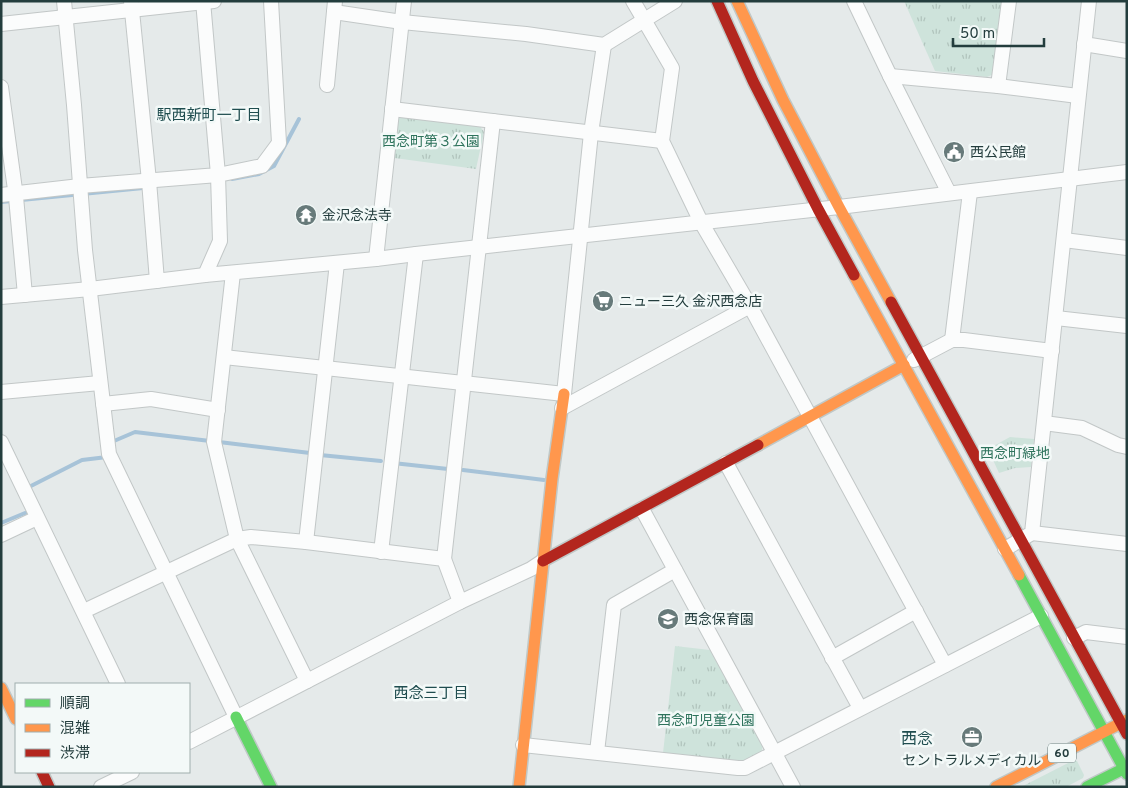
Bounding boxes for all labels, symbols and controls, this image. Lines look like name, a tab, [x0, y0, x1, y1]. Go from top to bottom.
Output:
scale bar	[953, 15, 1044, 47]
text: 50 m	[960, 25, 995, 44]
district label: 駅西新町一丁目	[156, 107, 262, 126]
park label: 西念町第３公園	[382, 133, 480, 151]
public building icon: 西公民館	[942, 140, 966, 164]
place label: 西公民館	[970, 145, 1026, 162]
temple icon: 金沢念法寺	[294, 203, 318, 227]
place label: 金沢念法寺	[322, 208, 392, 225]
supermarket icon: ニュー三久 金沢西念店	[591, 289, 615, 313]
place label: ニュー三久 金沢西念店	[619, 294, 762, 311]
park label: 西念町緑地	[980, 446, 1050, 463]
school or university icon: 西念保育園	[656, 607, 680, 631]
place label: 西念保育園	[684, 612, 754, 629]
legend	[15, 683, 190, 773]
district label: 西念三丁目	[393, 685, 469, 704]
text: 順調	[60, 695, 90, 714]
park label: 西念町児童公園	[657, 713, 755, 730]
text: 混雑	[60, 720, 90, 739]
office icon: セントラルメディカル	[960, 725, 984, 749]
district label: 西念	[901, 730, 933, 750]
road number: 60	[1048, 744, 1076, 762]
text: 渋滞	[60, 745, 90, 764]
place label: セントラルメディカル	[902, 753, 1042, 770]

